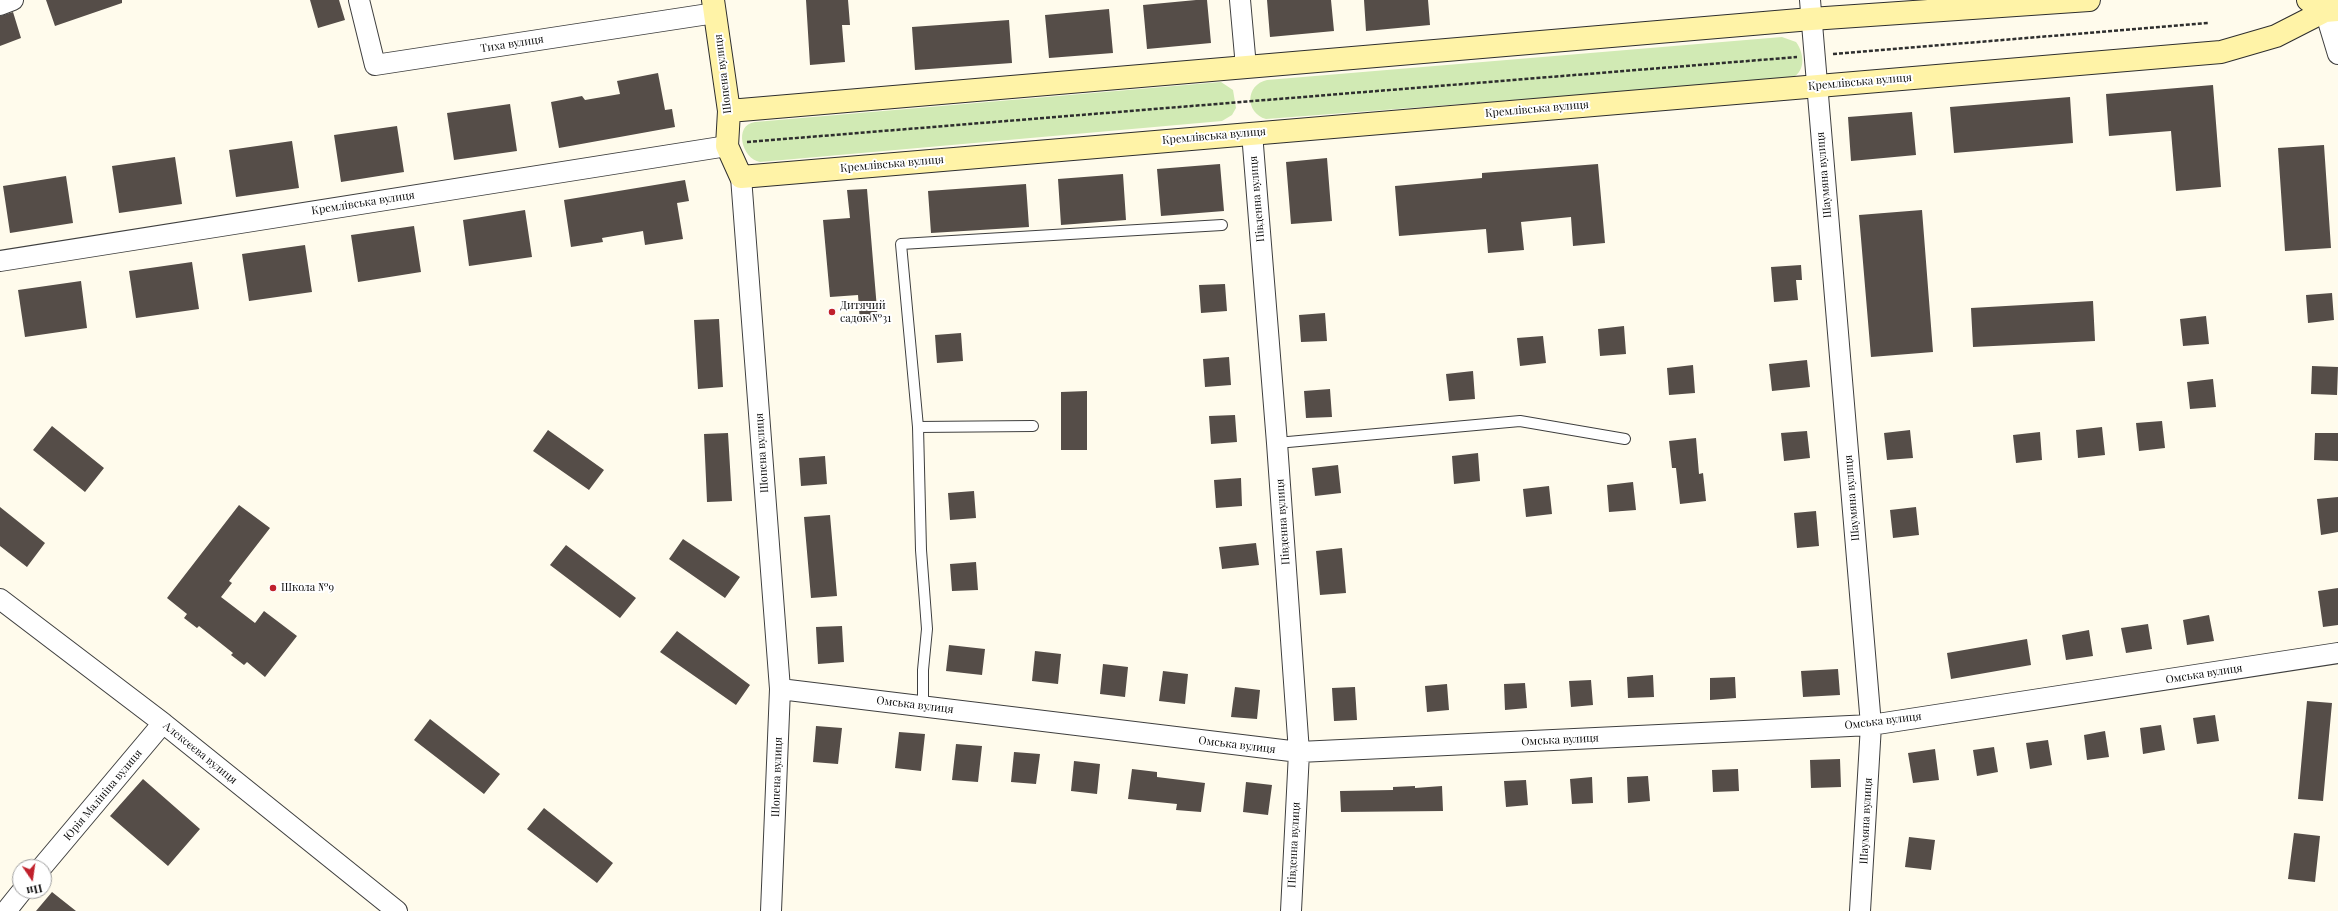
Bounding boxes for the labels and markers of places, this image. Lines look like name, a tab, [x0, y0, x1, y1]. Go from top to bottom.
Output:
place label: Дитячий садок №31	[840, 299, 891, 325]
marker: Дитячий садок №31	[827, 307, 837, 317]
place label: Школа №9	[281, 581, 334, 595]
marker: Школа №9	[268, 583, 278, 593]

